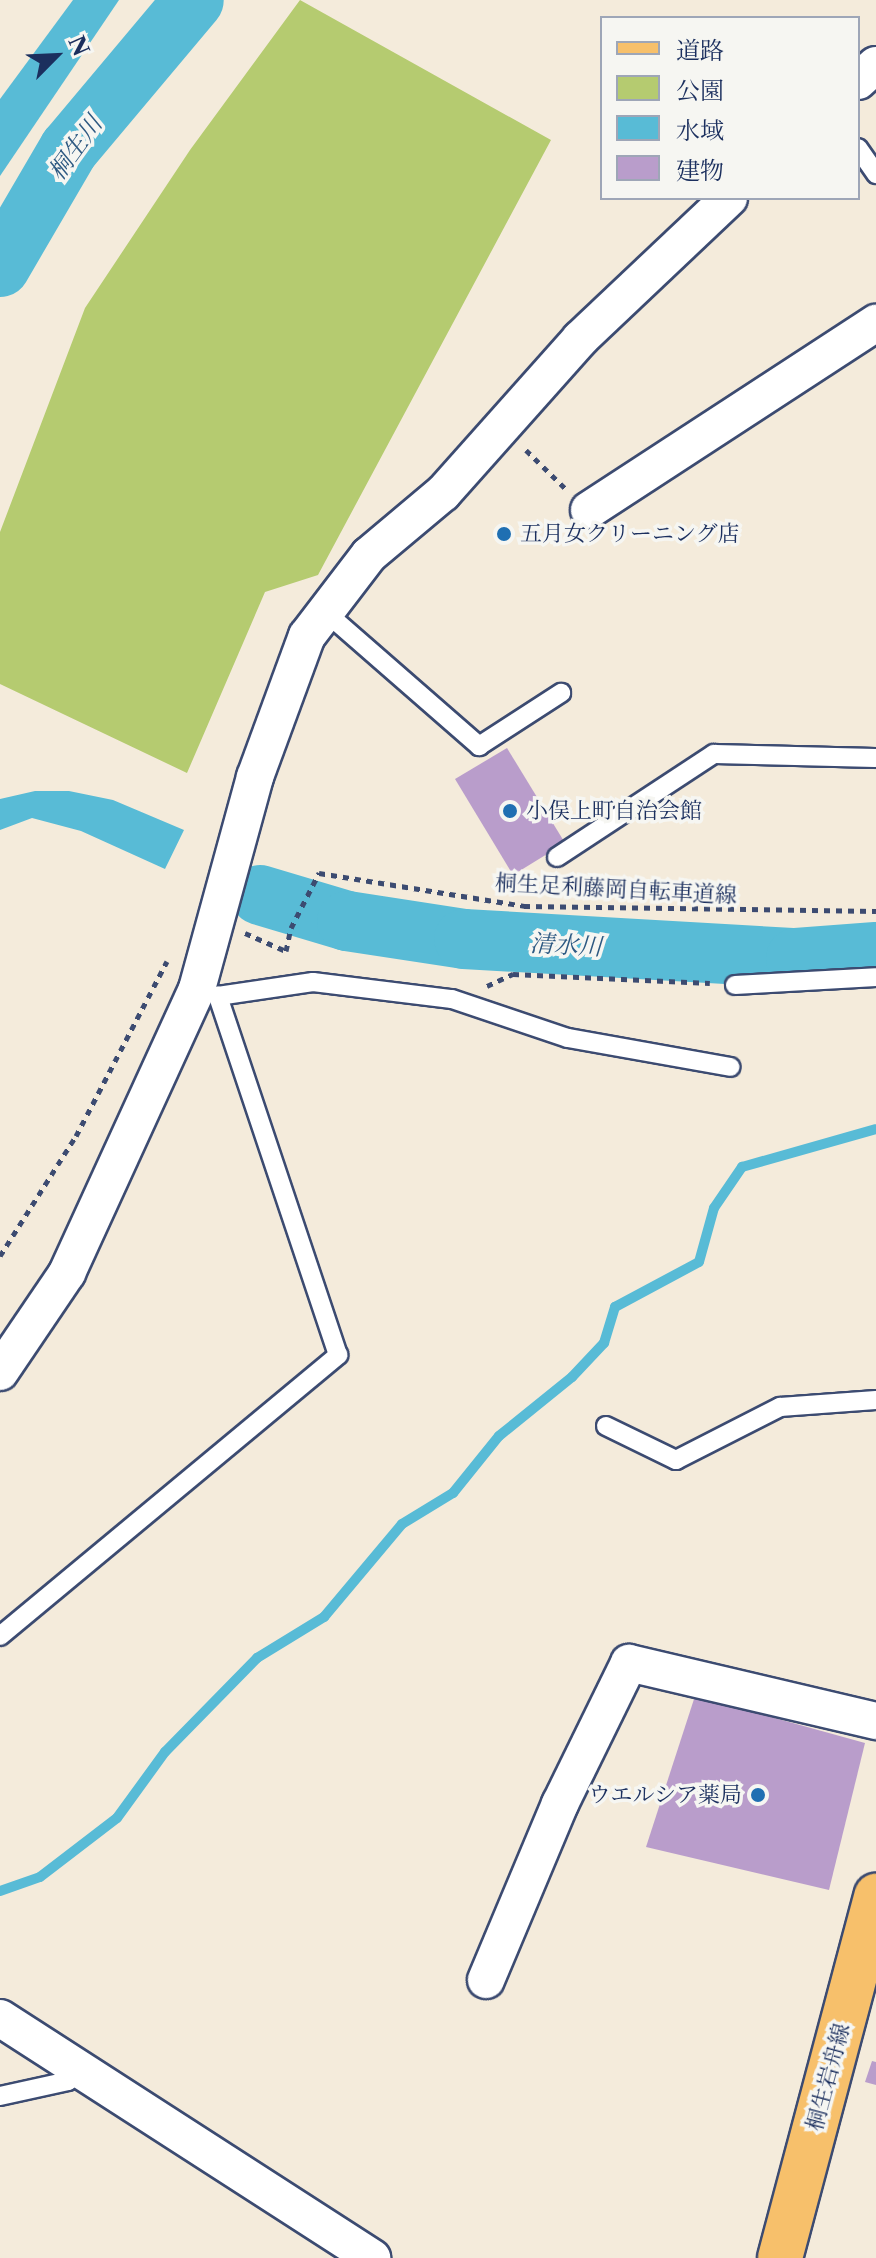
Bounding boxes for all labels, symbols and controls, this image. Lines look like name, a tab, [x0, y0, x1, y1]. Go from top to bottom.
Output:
north arrow	[16, 16, 96, 96]
legend	[600, 16, 860, 200]
text: N	[62, 32, 95, 60]
text: 道路	[676, 36, 724, 65]
text: 公園	[676, 76, 724, 105]
water label: 桐生川	[42, 110, 108, 186]
text: 水域	[676, 116, 724, 145]
text: 建物	[676, 156, 724, 185]
place label: 五月女クリーニング店	[520, 521, 740, 547]
marker: 五月女クリーニング店	[495, 525, 513, 543]
place label: 小俣上町自治会館	[526, 798, 702, 824]
marker: 小俣上町自治会館	[501, 802, 519, 820]
street label: 桐生足利藤岡自転車道線	[494, 869, 738, 909]
water label: 清水川	[529, 929, 603, 961]
place label: ウエルシア薬局	[588, 1782, 742, 1808]
marker: ウエルシア薬局	[749, 1786, 767, 1804]
street label: 桐生岩舟線	[801, 2020, 855, 2134]

